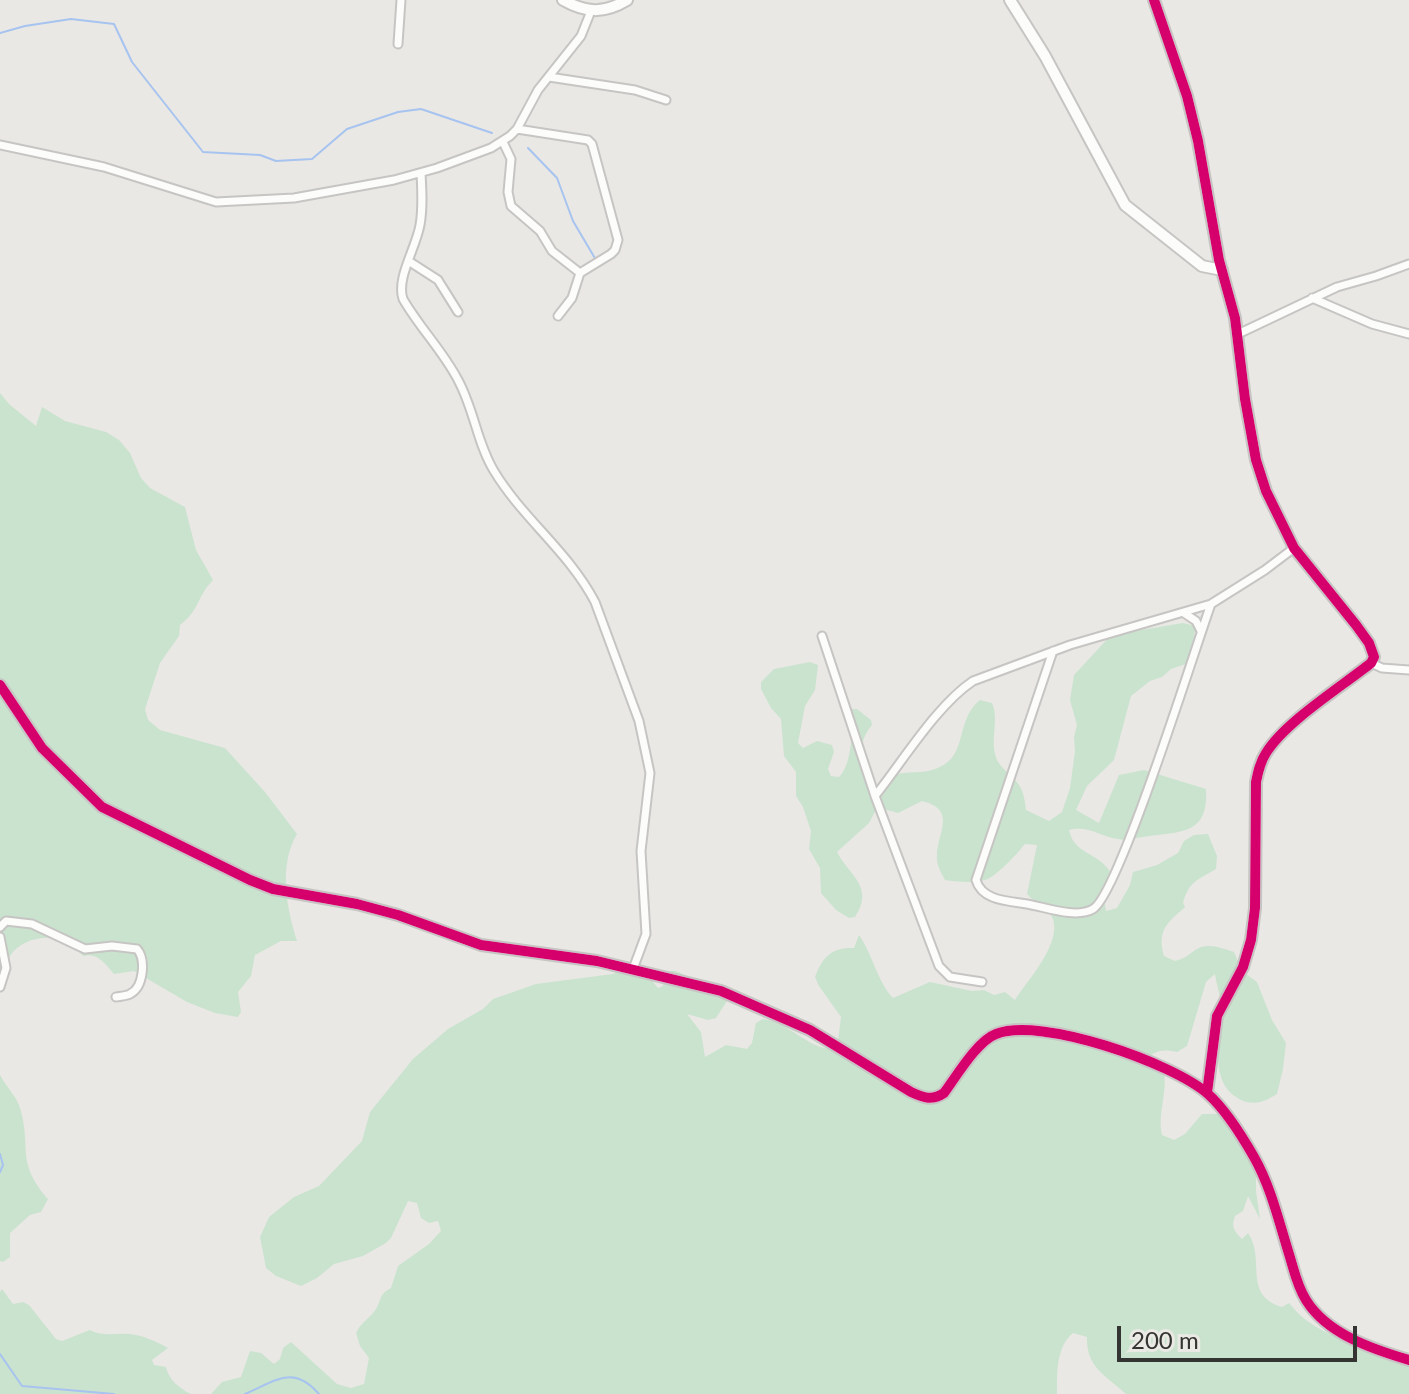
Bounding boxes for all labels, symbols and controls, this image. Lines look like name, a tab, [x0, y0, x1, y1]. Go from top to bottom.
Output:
scale bar	[1121, 1310, 1361, 1360]
text: 200 m	[1131, 1325, 1199, 1354]

